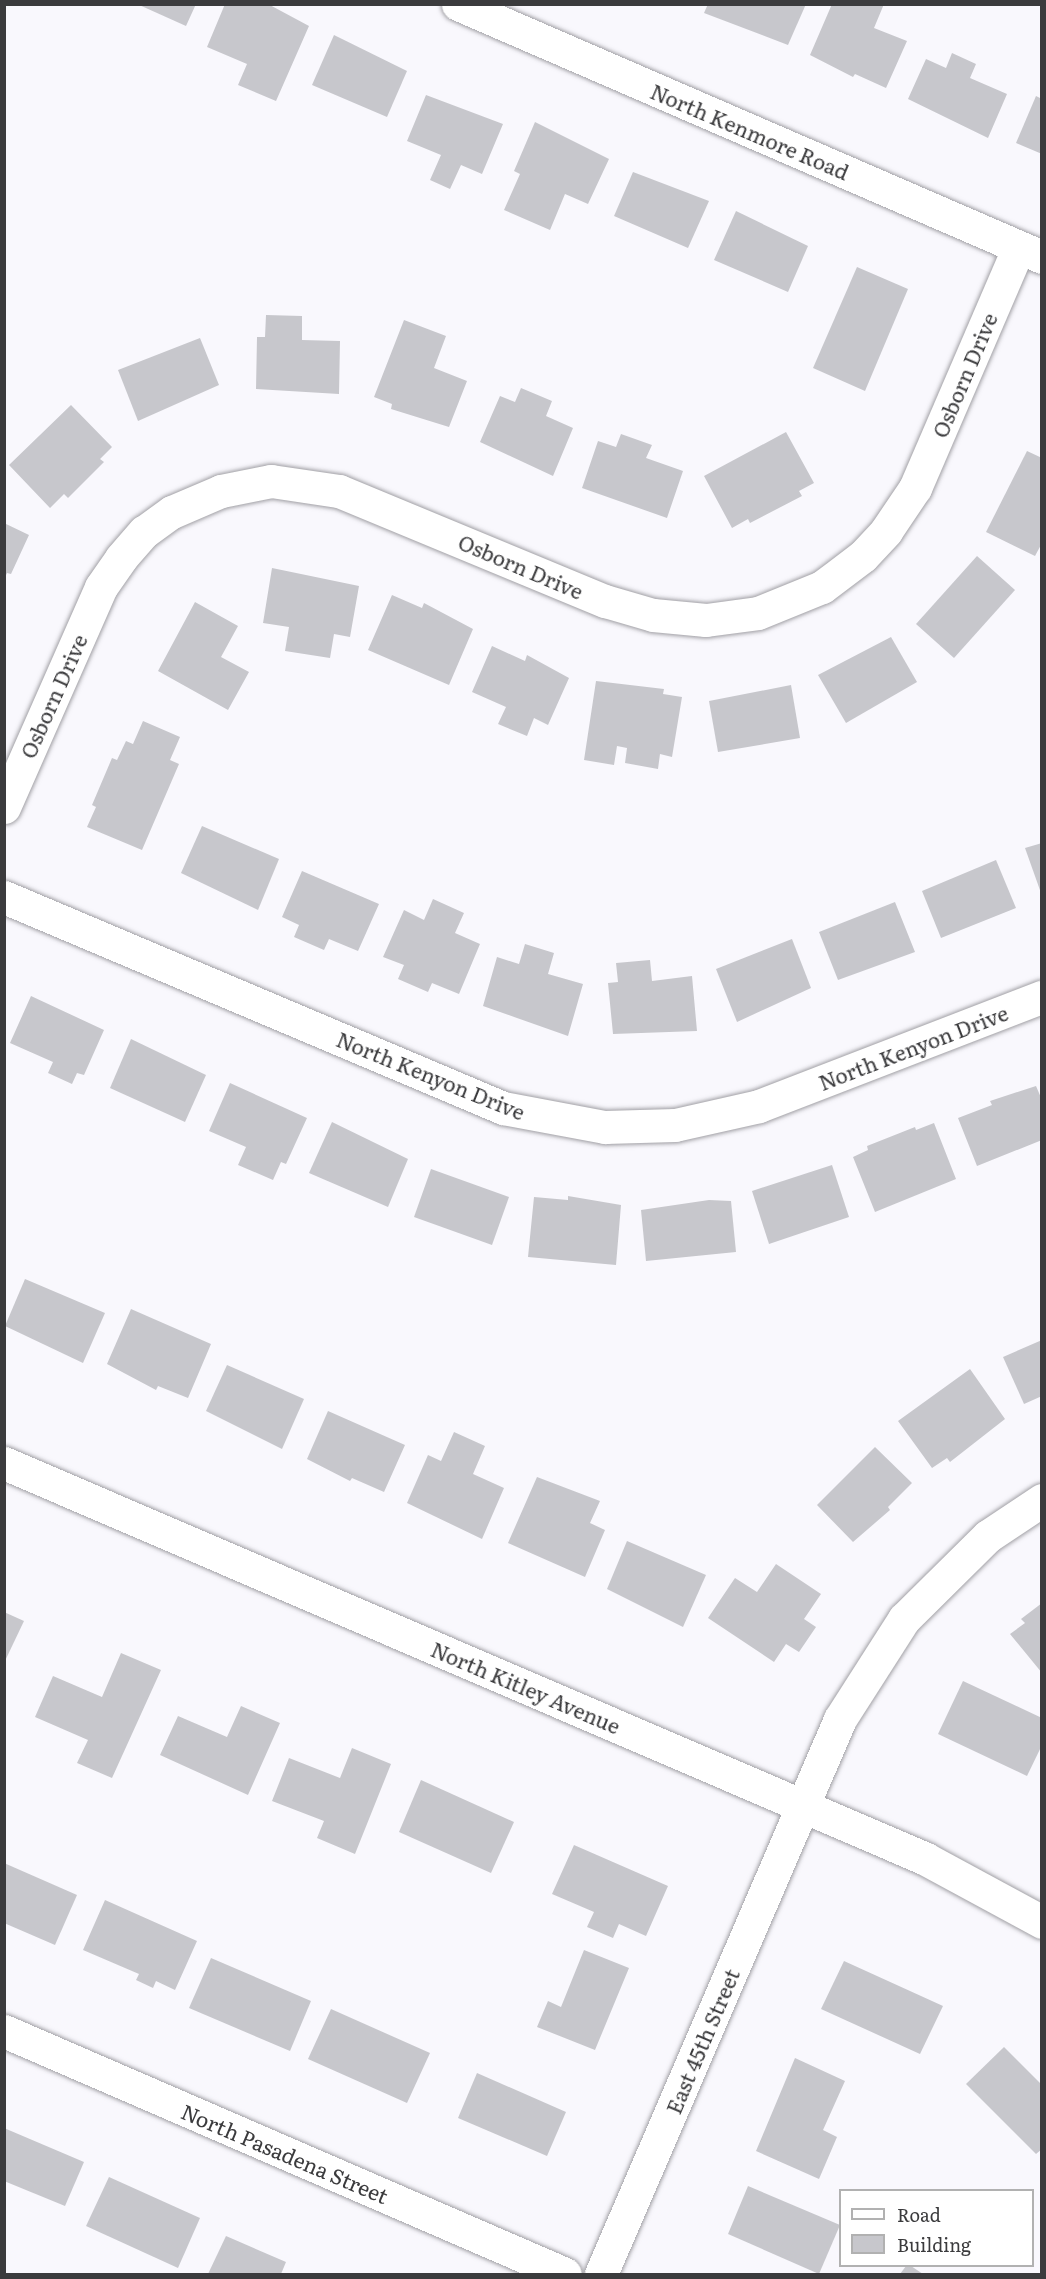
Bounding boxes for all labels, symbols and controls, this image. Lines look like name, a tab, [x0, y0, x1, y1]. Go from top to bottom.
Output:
street label: North Kenmore Road	[647, 78, 853, 184]
street label: Osborn Drive	[926, 309, 1002, 441]
street label: Osborn Drive	[455, 528, 587, 604]
street label: Osborn Drive	[14, 630, 92, 762]
street label: North Kenyon Drive	[815, 999, 1011, 1095]
street label: North Kenyon Drive	[333, 1026, 529, 1124]
street label: North Kitley Avenue	[428, 1636, 624, 1738]
street label: East 45th Street	[660, 1965, 744, 2117]
street label: North Pasadena Street	[178, 2098, 392, 2208]
legend	[839, 2189, 1034, 2267]
text: Road	[897, 2201, 941, 2228]
text: Building	[897, 2231, 971, 2258]

